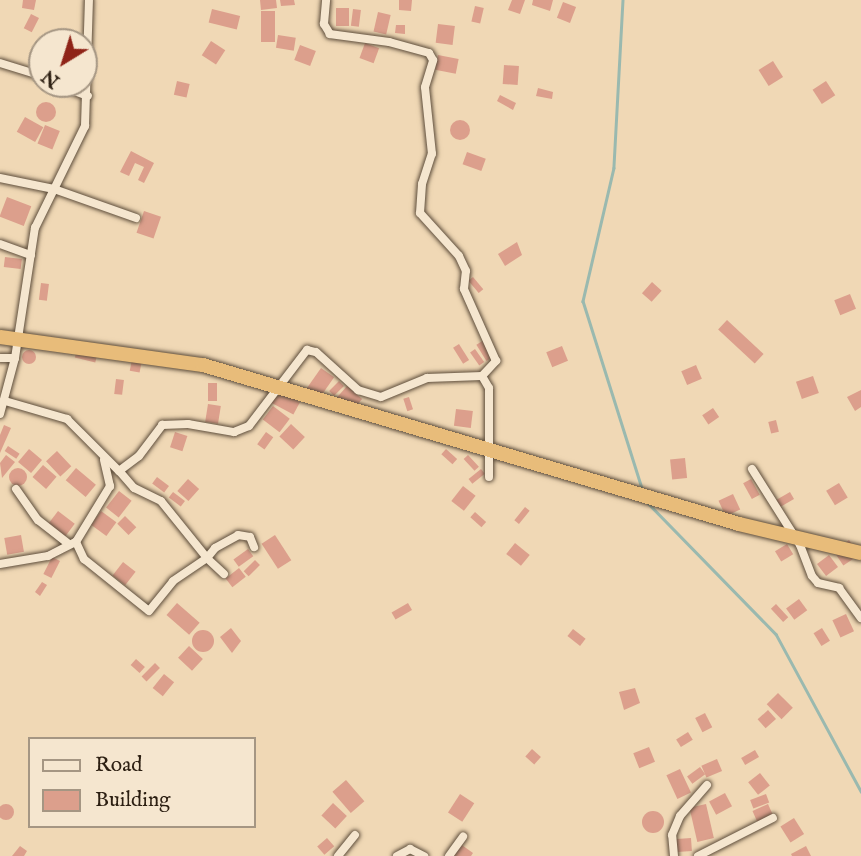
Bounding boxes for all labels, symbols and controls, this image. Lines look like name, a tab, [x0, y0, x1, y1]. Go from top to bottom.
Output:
north arrow	[28, 28, 98, 98]
text: N	[37, 63, 65, 92]
legend	[28, 737, 256, 828]
text: Road	[95, 752, 142, 779]
text: Building	[95, 787, 170, 814]

